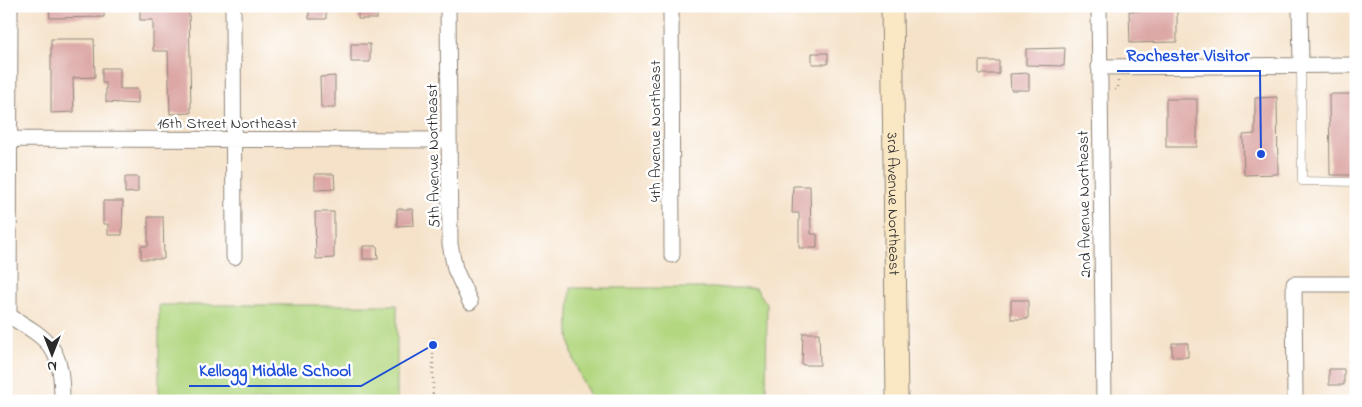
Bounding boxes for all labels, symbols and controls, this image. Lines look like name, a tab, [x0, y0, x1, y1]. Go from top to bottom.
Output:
callout: Rochester Visitor	[1117, 38, 1260, 71]
text: Rochester Visitor	[1126, 44, 1250, 70]
street label: 4th Avenue Northeast	[644, 59, 668, 202]
street label: 5th Avenue Northeast	[421, 83, 447, 228]
street label: 16th Street Northeast	[157, 112, 298, 136]
street label: 2nd Avenue Northeast	[1072, 130, 1098, 278]
street label: 3rd Avenue Northeast	[880, 132, 905, 276]
north arrow	[28, 330, 78, 380]
callout: Kellogg Middle School	[189, 353, 361, 386]
text: N	[47, 355, 57, 376]
text: Kellogg Middle School	[199, 359, 351, 386]

